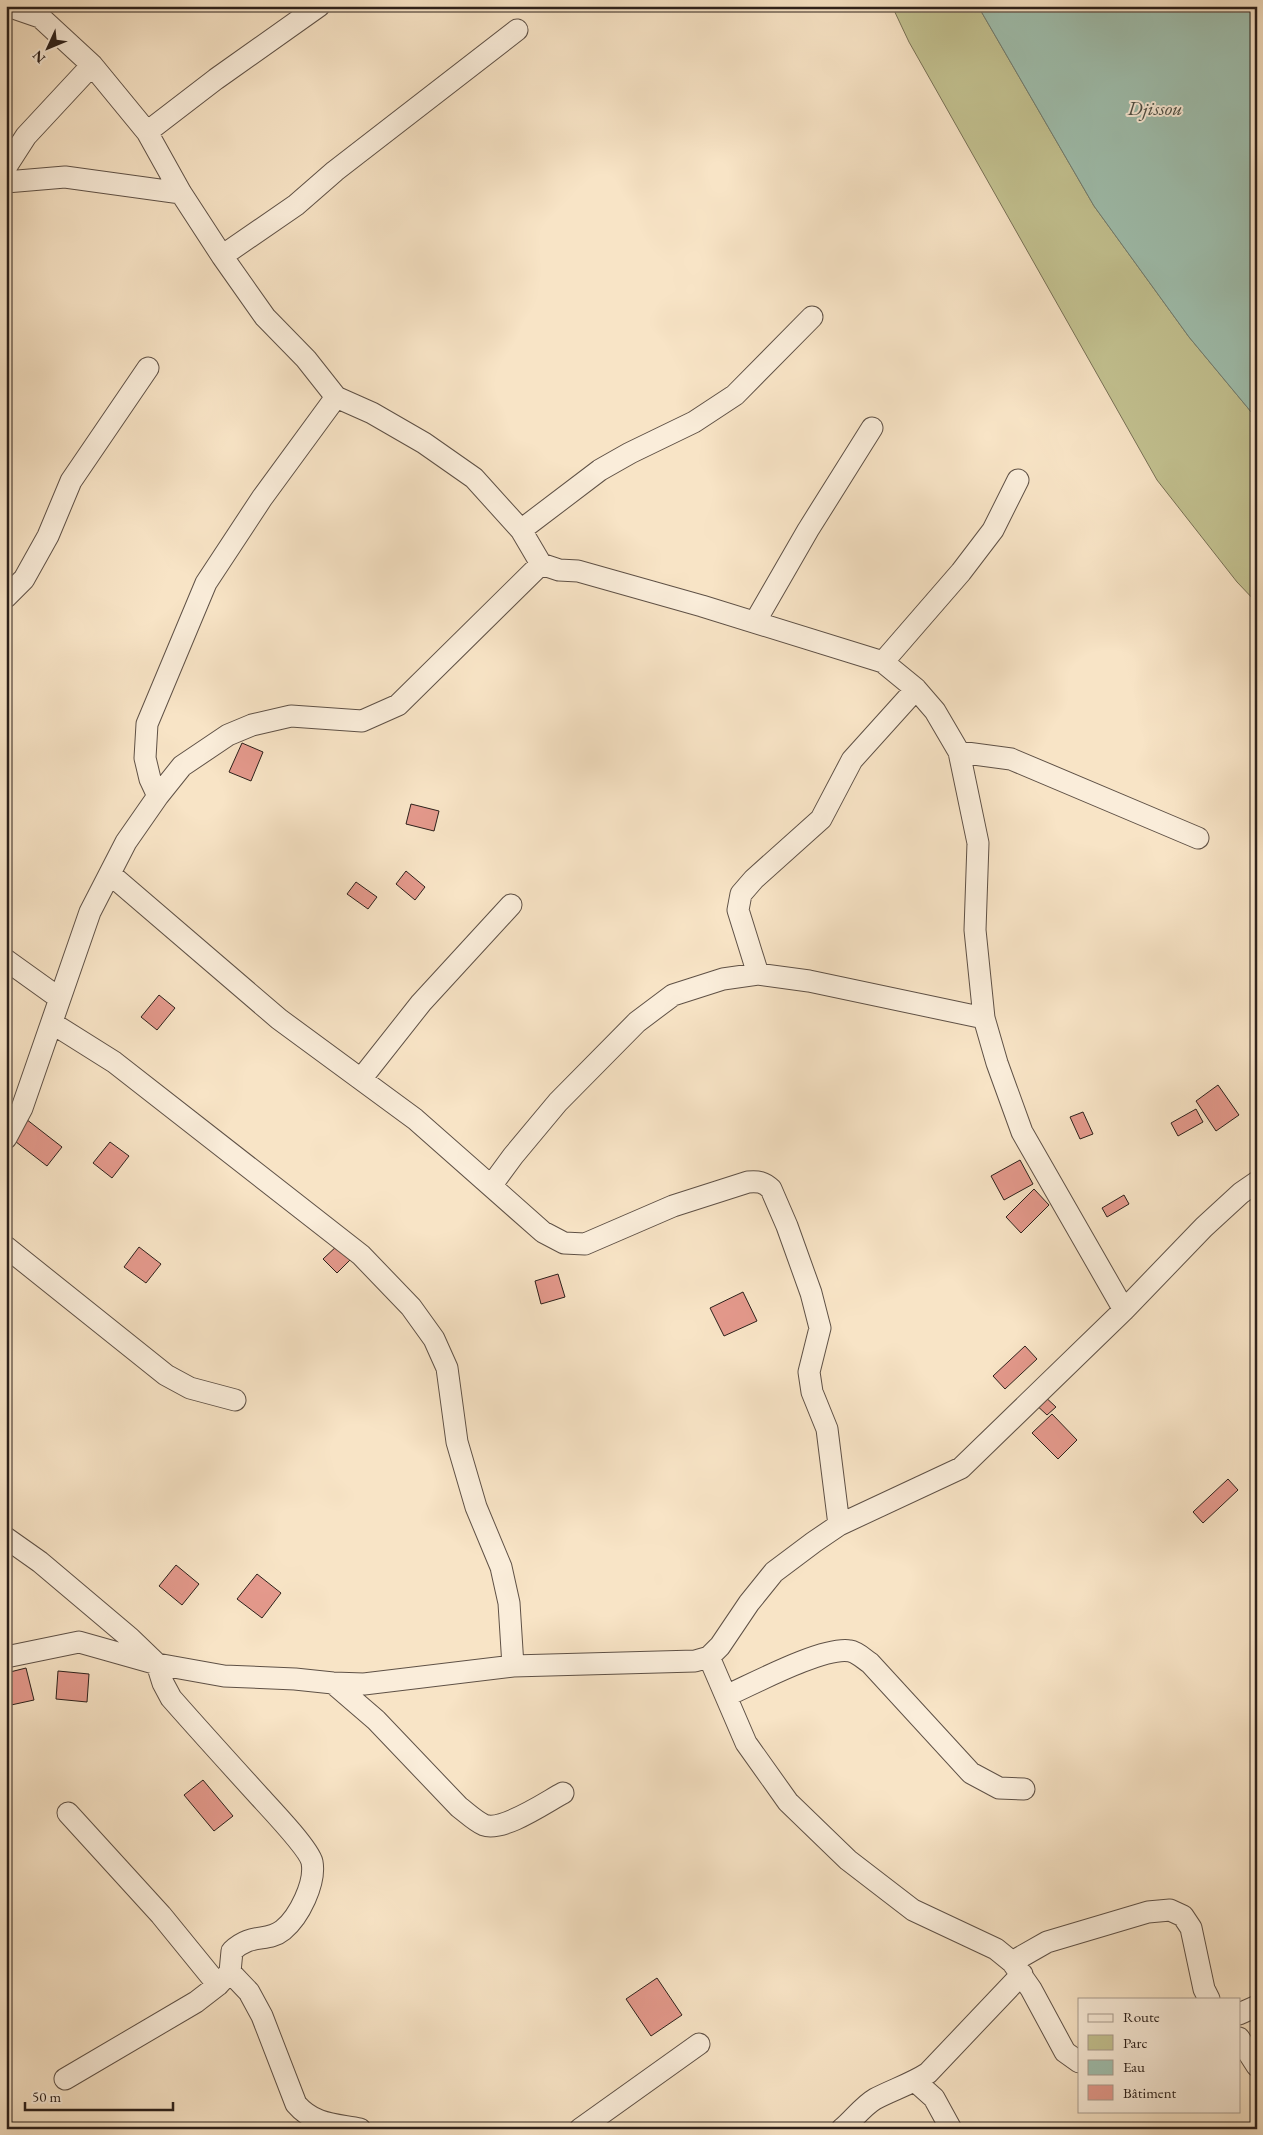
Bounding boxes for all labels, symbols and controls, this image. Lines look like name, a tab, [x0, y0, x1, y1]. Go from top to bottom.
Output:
north arrow	[22, 22, 72, 72]
text: N	[28, 46, 49, 67]
water label: Djissou	[1127, 95, 1182, 121]
legend	[1078, 1998, 1240, 2112]
text: Route	[1123, 2007, 1160, 2026]
text: Parc	[1123, 2033, 1148, 2052]
text: Eau	[1123, 2057, 1145, 2076]
scale bar	[25, 2080, 172, 2112]
text: Bâtiment	[1123, 2083, 1177, 2102]
text: 50 m	[32, 2087, 61, 2106]

